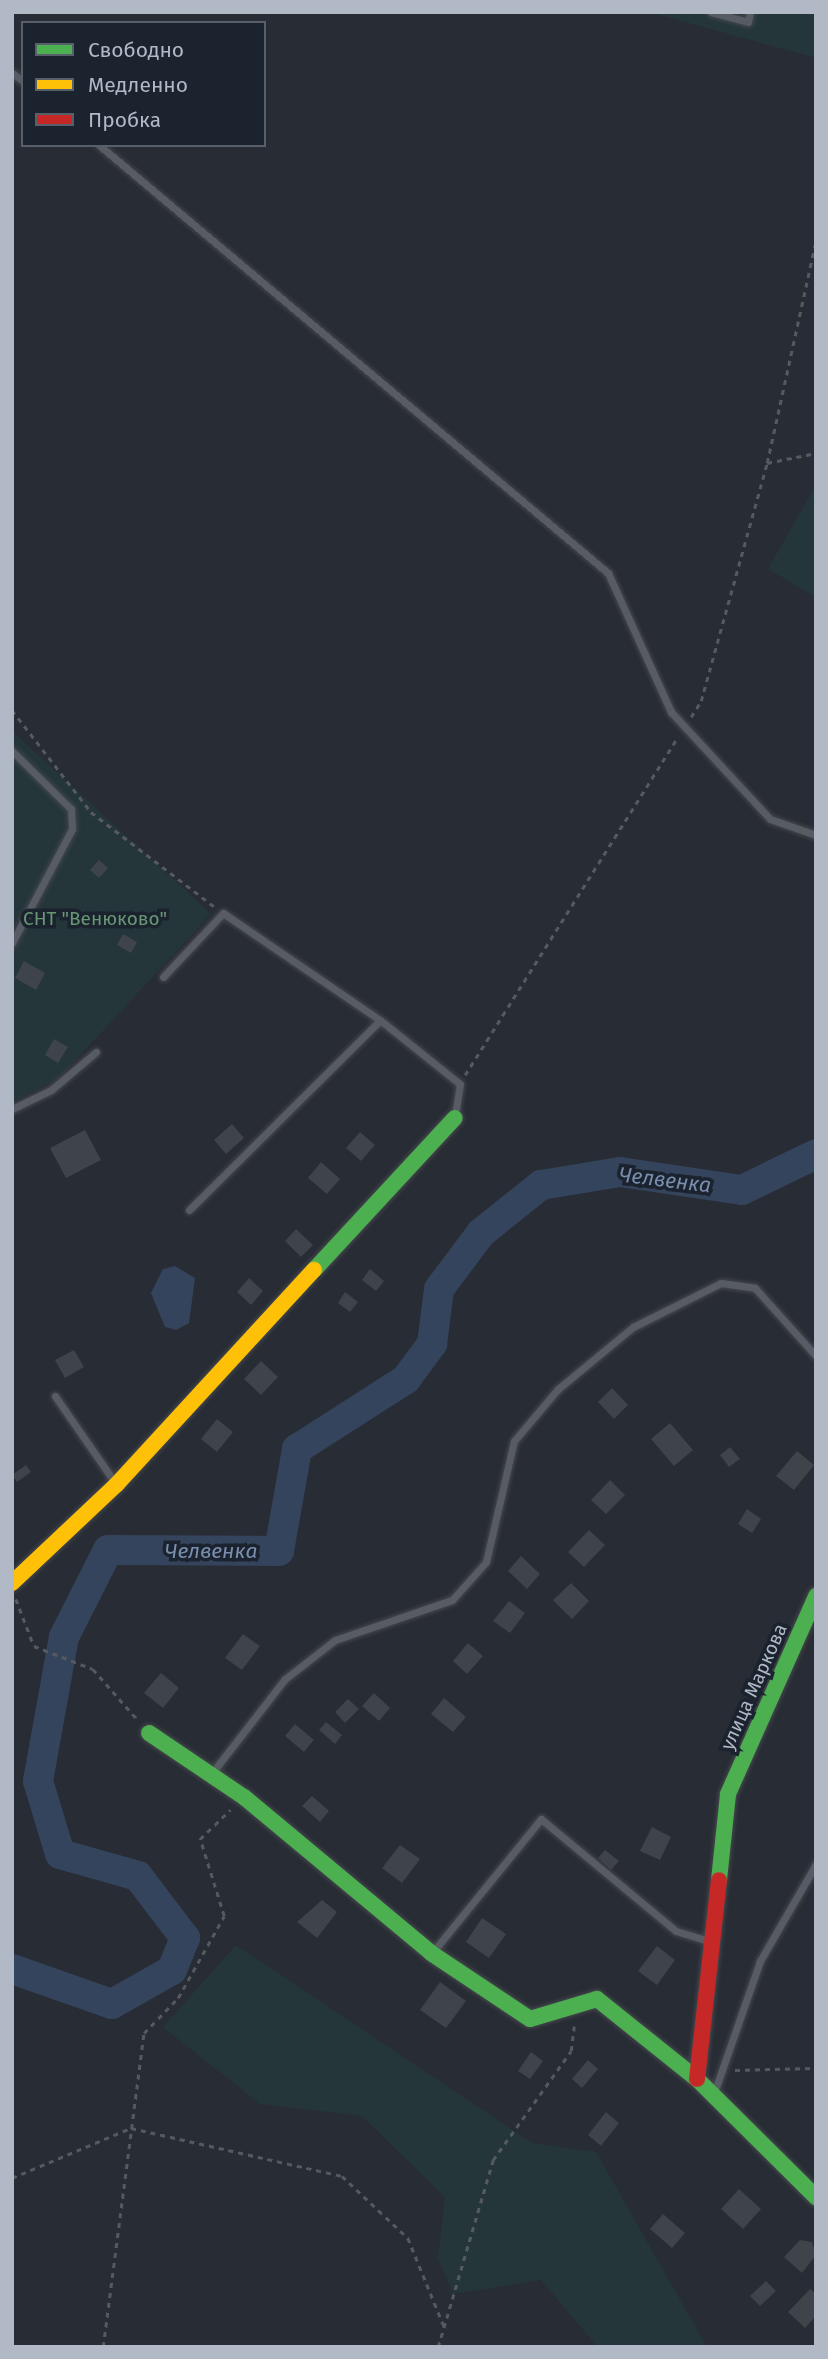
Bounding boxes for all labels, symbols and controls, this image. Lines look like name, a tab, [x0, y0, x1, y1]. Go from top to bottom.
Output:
legend	[21, 21, 266, 147]
text: Свободно	[88, 37, 184, 63]
text: Медленно	[88, 72, 188, 98]
text: Пробка	[88, 107, 161, 133]
park label: СНТ "Венюково"	[23, 908, 167, 930]
water label: Челвенка	[617, 1162, 713, 1198]
water label: Челвенка	[165, 1538, 257, 1564]
street label: улица Маркова	[716, 1620, 792, 1754]

